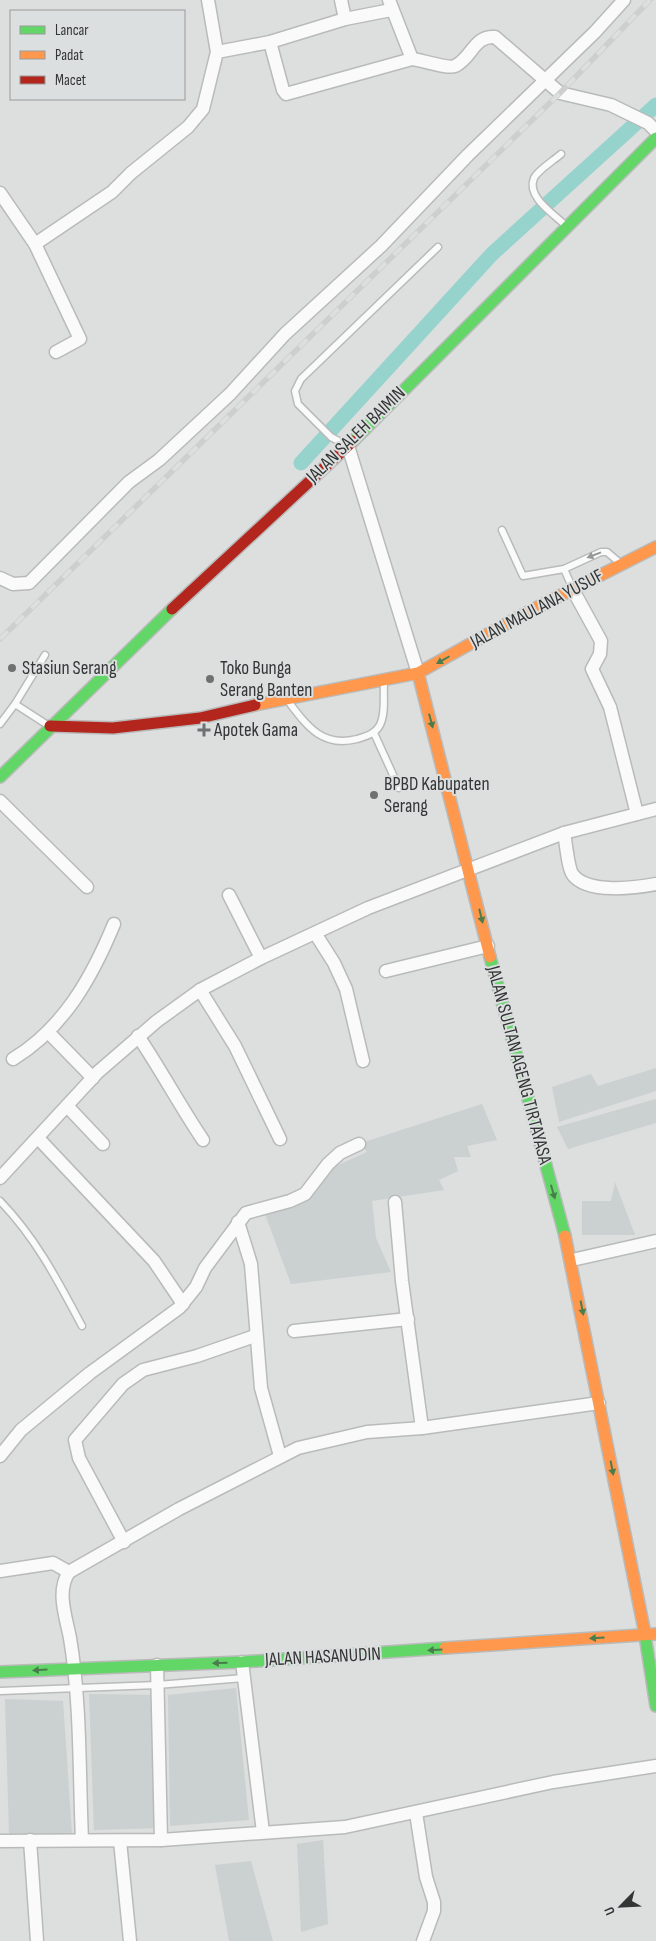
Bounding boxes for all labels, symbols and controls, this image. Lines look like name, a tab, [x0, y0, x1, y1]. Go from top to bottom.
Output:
legend	[10, 10, 185, 100]
text: Lancar	[55, 21, 89, 40]
text: Padat	[55, 46, 84, 65]
text: Macet	[55, 71, 87, 90]
street label: JALAN SALEH BAIMIN	[301, 382, 410, 489]
one-way arrow	[586, 551, 601, 559]
street label: JALAN MAULANA YUSUF	[466, 564, 607, 654]
one-way arrow	[436, 655, 449, 664]
place label: Stasiun Serang	[22, 657, 117, 680]
place label: Toko Bunga Serang Banten	[220, 657, 312, 702]
marker: Stasiun Serang	[6, 662, 18, 674]
marker: Toko Bunga Serang Banten	[204, 673, 216, 685]
one-way arrow	[427, 713, 435, 728]
place label: Apotek Gama	[213, 719, 298, 742]
marker: Apotek Gama	[198, 724, 210, 736]
place label: BPBD Kabupaten Serang	[384, 773, 490, 818]
marker: BPBD Kabupaten Serang	[368, 789, 380, 801]
one-way arrow	[477, 908, 485, 923]
street label: JALAN SULTAN AGENG TIRTAYASA	[481, 962, 557, 1168]
one-way arrow	[549, 1184, 557, 1199]
one-way arrow	[578, 1300, 586, 1316]
one-way arrow	[608, 1460, 616, 1476]
one-way arrow	[588, 1634, 604, 1642]
street label: JALAN HASANUDIN	[263, 1642, 382, 1672]
one-way arrow	[426, 1646, 442, 1654]
one-way arrow	[212, 1659, 228, 1667]
one-way arrow	[32, 1667, 48, 1675]
north arrow	[596, 1881, 646, 1931]
text: U	[600, 1904, 619, 1918]

